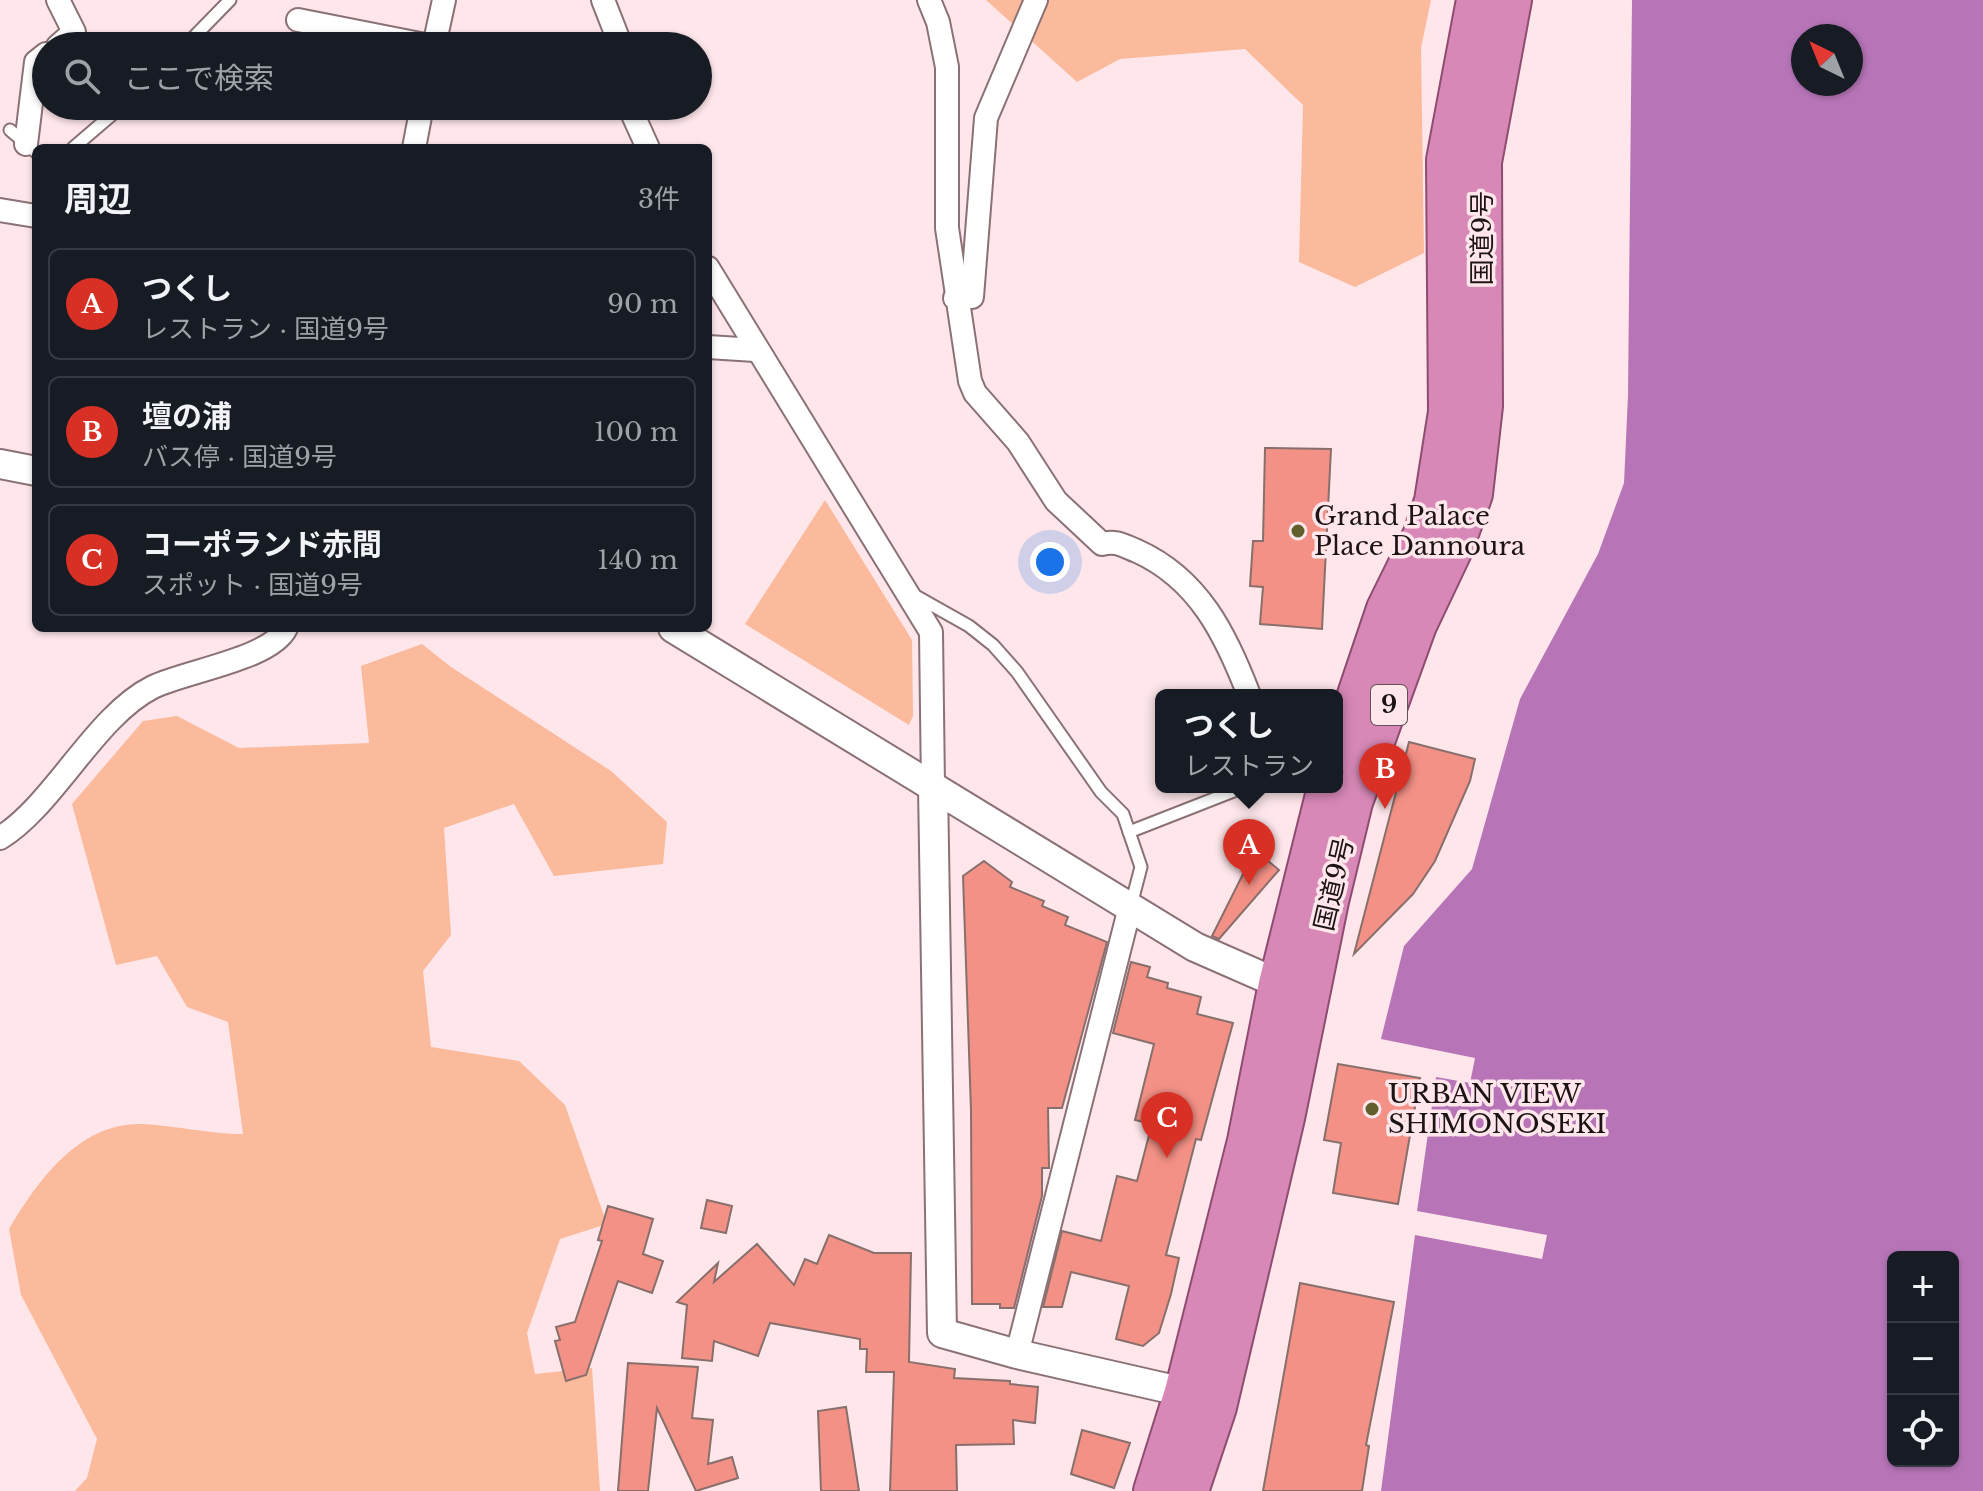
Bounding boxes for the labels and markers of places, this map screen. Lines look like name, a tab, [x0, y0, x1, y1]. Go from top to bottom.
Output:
place label: Grand Palace Place Dannoura	[1314, 500, 1526, 562]
marker: Grand Palace Place Dannoura	[1289, 522, 1307, 540]
pin: B	[1359, 743, 1411, 809]
pin: A	[1223, 819, 1275, 885]
place label: URBAN VIEW SHIMONOSEKI	[1388, 1078, 1606, 1140]
pin: C	[1141, 1092, 1193, 1158]
marker: URBAN VIEW SHIMONOSEKI	[1363, 1100, 1381, 1118]

